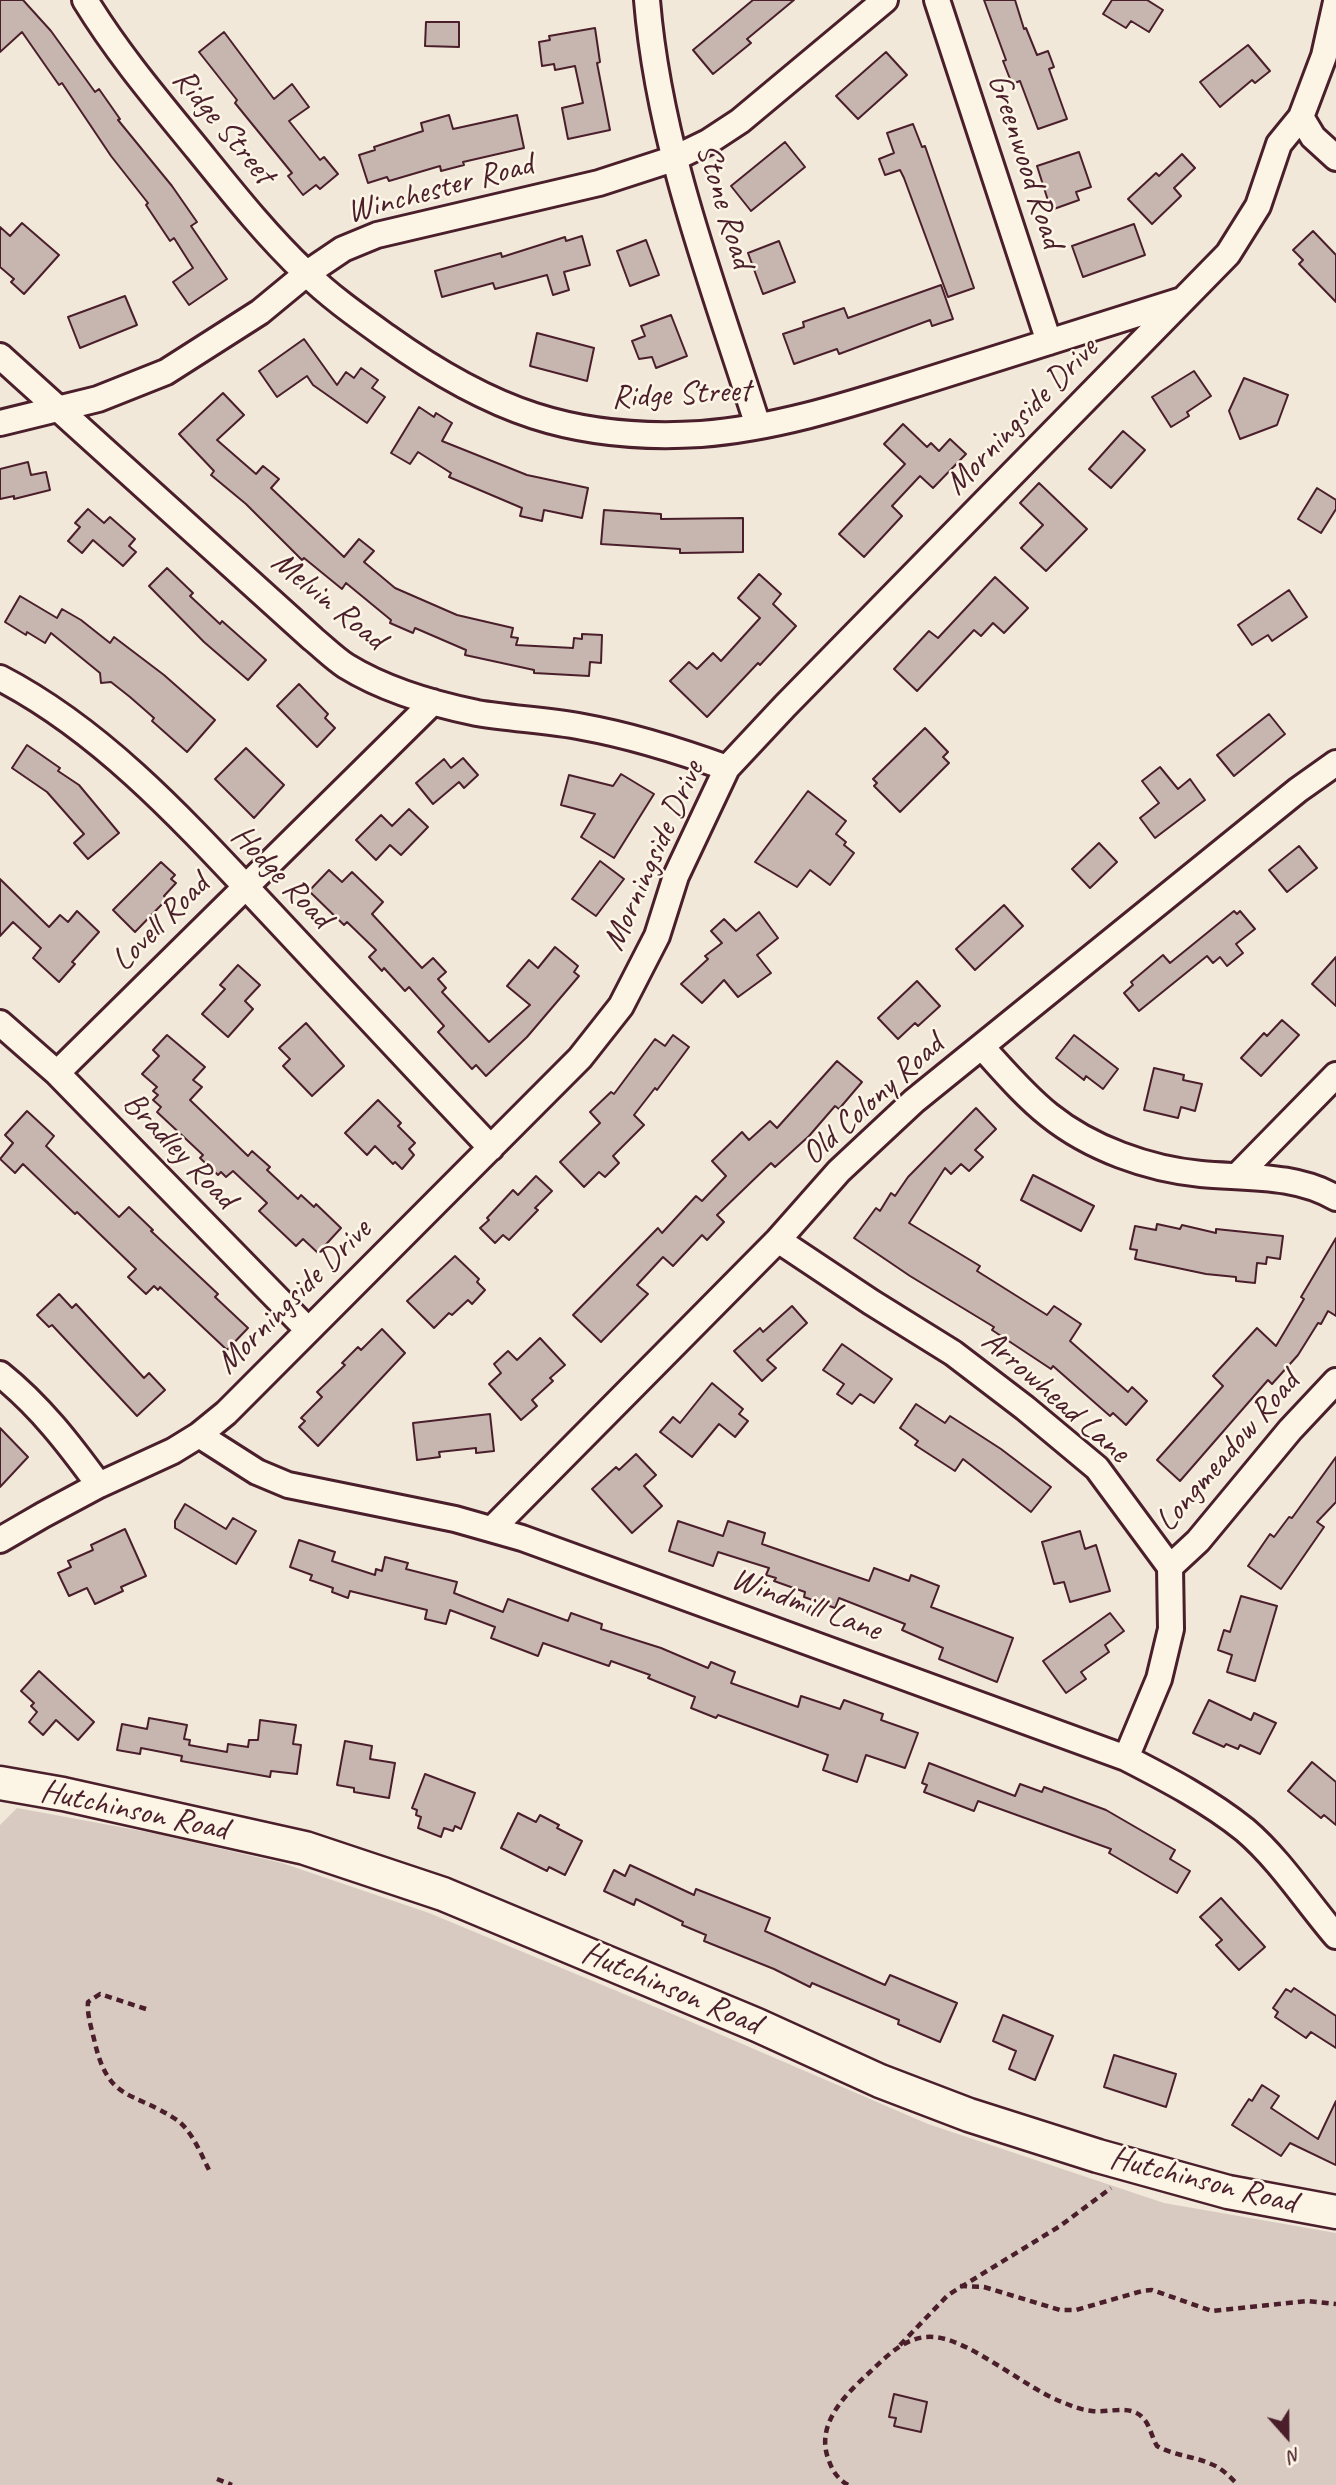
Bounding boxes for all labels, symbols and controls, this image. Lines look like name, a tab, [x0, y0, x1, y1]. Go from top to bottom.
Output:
street label: Ridge Street	[163, 61, 283, 193]
street label: Greenwood Road	[978, 69, 1072, 253]
street label: Stone Road	[686, 139, 762, 273]
street label: Winchester Road	[343, 145, 537, 233]
street label: Morningside Drive	[937, 330, 1107, 504]
street label: Ridge Street	[610, 372, 752, 418]
street label: Melvin Road	[263, 543, 393, 659]
street label: Morningside Drive	[595, 755, 713, 957]
street label: Hodge Road	[222, 817, 340, 937]
street label: Lovell Road	[104, 866, 218, 980]
street label: Old Colony Road	[794, 1026, 952, 1174]
street label: Bradley Road	[114, 1084, 244, 1218]
street label: Morningside Drive	[208, 1211, 380, 1383]
street label: Arrowhead Lane	[973, 1322, 1137, 1472]
street label: Longmeadow Road	[1147, 1364, 1309, 1540]
street label: Windmill Lane	[726, 1560, 886, 1650]
street label: Hutchinson Road	[37, 1772, 231, 1850]
street label: Hutchinson Road	[576, 1934, 766, 2044]
street label: Hutchinson Road	[1106, 2139, 1300, 2223]
north arrow	[1252, 2401, 1322, 2471]
text: N	[1285, 2442, 1304, 2469]

